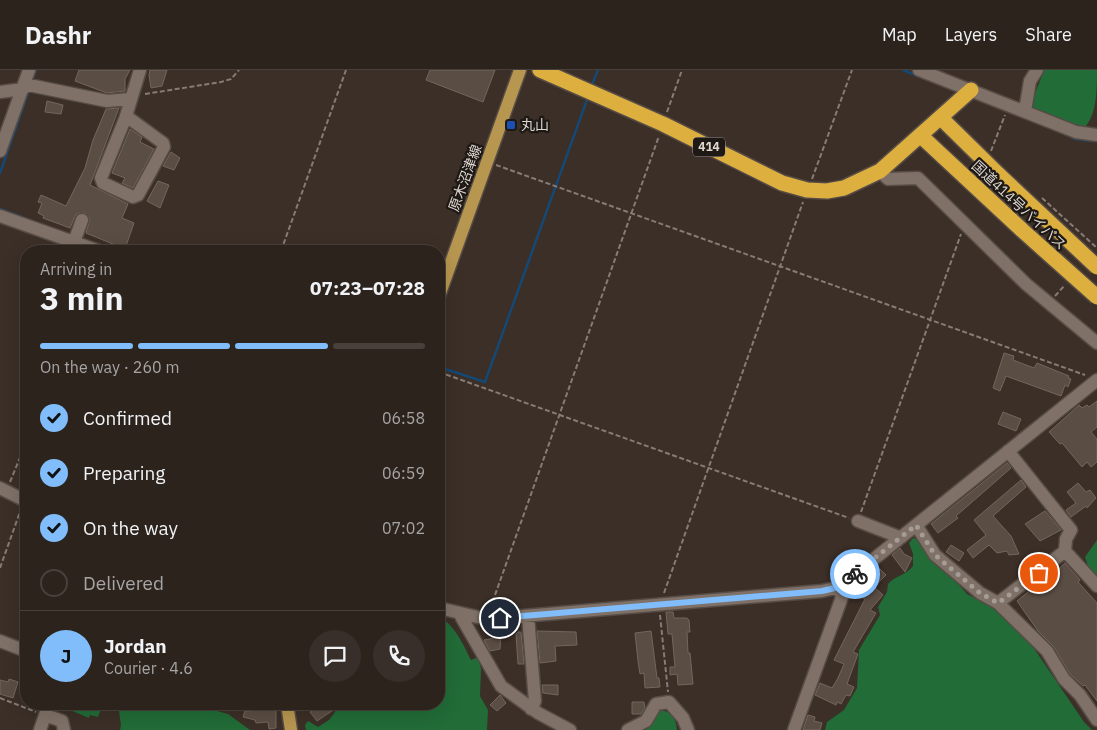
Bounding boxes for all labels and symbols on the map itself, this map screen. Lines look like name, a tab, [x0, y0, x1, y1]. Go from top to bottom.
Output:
place label: 丸山	[521, 116, 549, 134]
marker: 丸山	[505, 119, 517, 131]
road number: 414	[693, 138, 725, 156]
street label: 原木沼津線	[445, 142, 485, 214]
street label: 国道414号バイパス	[968, 157, 1070, 253]
courier	[830, 549, 880, 599]
pin	[1018, 552, 1060, 594]
pin	[479, 597, 521, 639]

